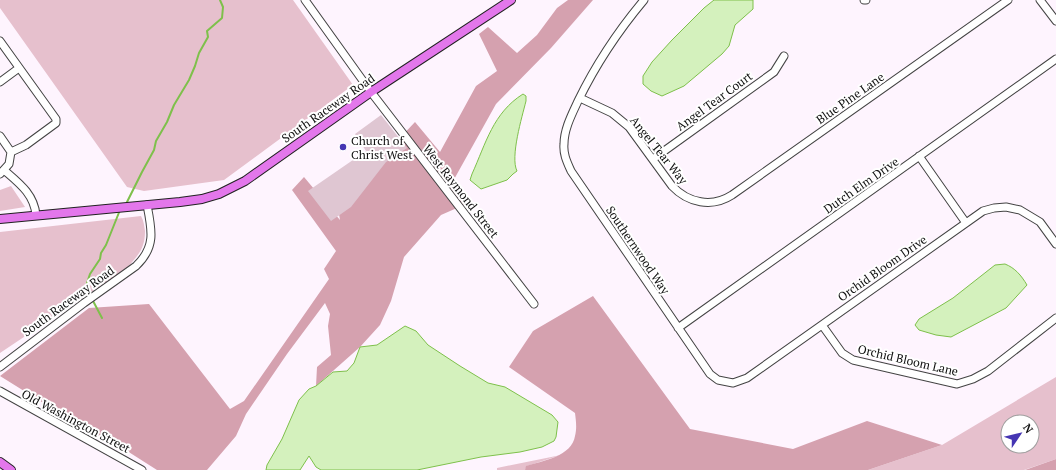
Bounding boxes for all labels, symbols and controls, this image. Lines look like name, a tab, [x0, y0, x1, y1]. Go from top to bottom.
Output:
street label: Angel Tear Court	[673, 68, 755, 134]
street label: Blue Pine Lane	[813, 69, 887, 127]
street label: South Raceway Road	[279, 70, 378, 146]
street label: Angel Tear Way	[627, 113, 692, 188]
place label: Church of Christ West	[351, 133, 413, 162]
street label: West Raymond Street	[420, 141, 502, 241]
marker: Church of Christ West	[338, 142, 348, 152]
street label: Dutch Elm Drive	[821, 154, 901, 216]
street label: Southernwood Way	[603, 203, 674, 298]
street label: Orchid Bloom Drive	[834, 232, 930, 304]
street label: South Raceway Road	[19, 262, 117, 339]
street label: Orchid Bloom Lane	[856, 341, 960, 379]
street label: Old Washington Street	[19, 386, 133, 456]
north arrow	[1000, 414, 1040, 454]
text: N	[1020, 421, 1037, 436]

